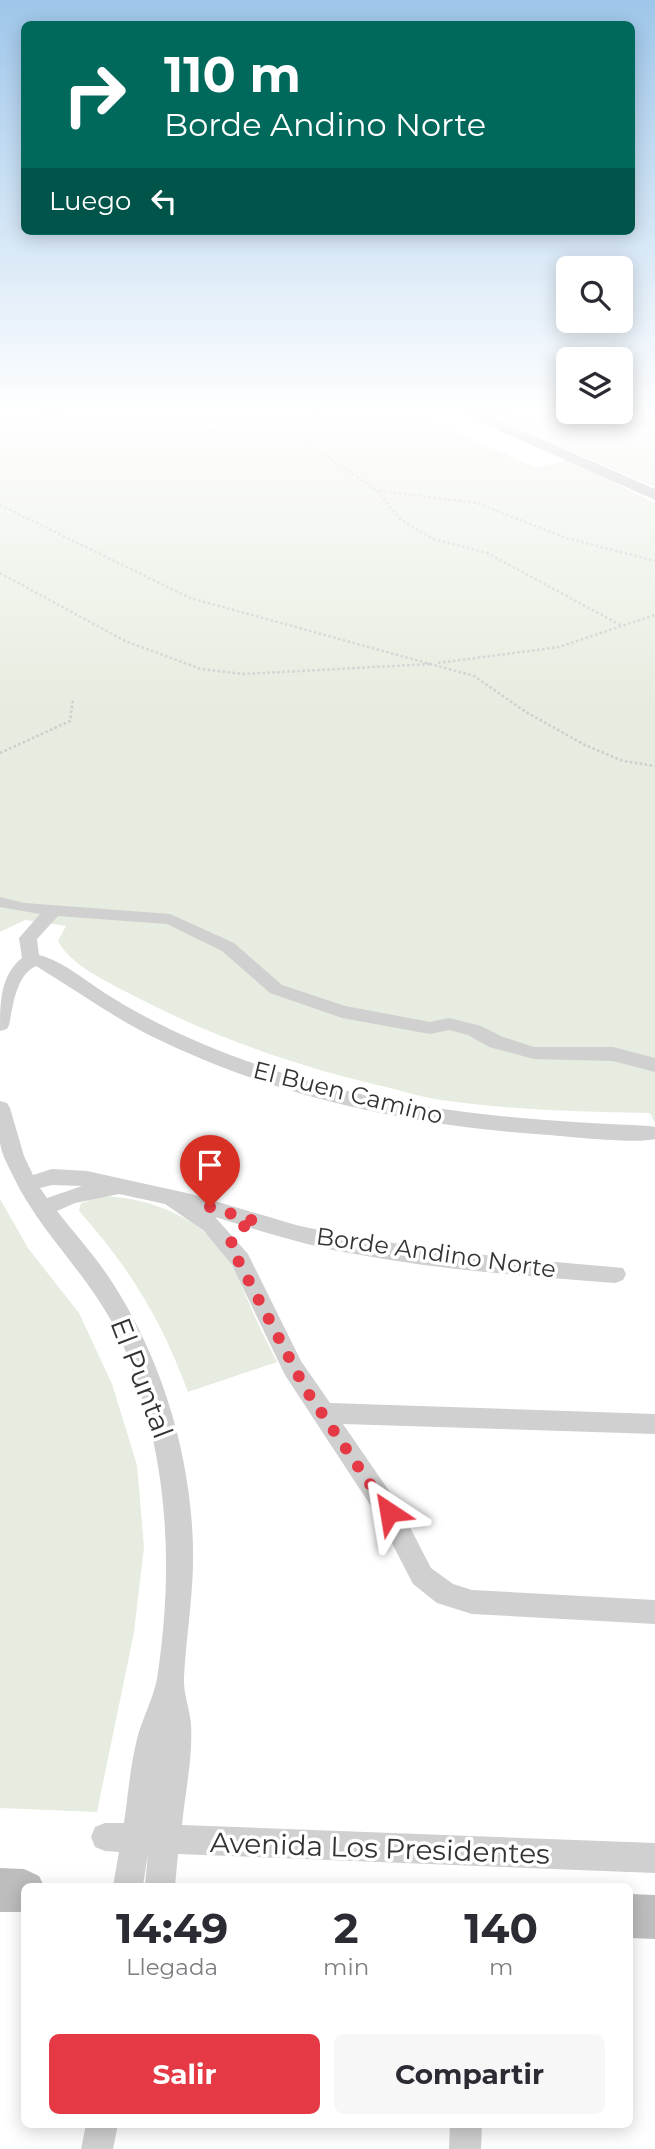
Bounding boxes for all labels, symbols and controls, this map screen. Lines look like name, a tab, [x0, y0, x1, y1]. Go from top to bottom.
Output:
text: 110 m	[164, 45, 301, 104]
icon: right	[49, 49, 140, 140]
text: Borde Andino Norte	[164, 105, 486, 144]
icon: left	[145, 182, 183, 220]
text: Luego	[49, 185, 131, 217]
map controls	[556, 256, 633, 424]
button: search	[556, 256, 633, 333]
button: layers	[556, 347, 633, 424]
street label: El Buen Camino	[250, 1055, 446, 1130]
pin	[180, 1135, 240, 1207]
icon: arrive	[191, 1146, 229, 1184]
street label: Borde Andino Norte	[314, 1221, 558, 1284]
street label: El Puntal	[103, 1313, 181, 1443]
position arrow	[352, 1475, 426, 1549]
street label: Avenida Los Presidentes	[210, 1825, 550, 1871]
text: 14:49	[116, 1902, 228, 1954]
text: 2	[334, 1902, 359, 1954]
text: 140	[464, 1902, 538, 1954]
text: Llegada	[126, 1953, 218, 1981]
text: min	[323, 1953, 369, 1981]
text: m	[489, 1953, 513, 1981]
button: Salir	[49, 2034, 320, 2114]
button: Compartir	[334, 2034, 605, 2114]

